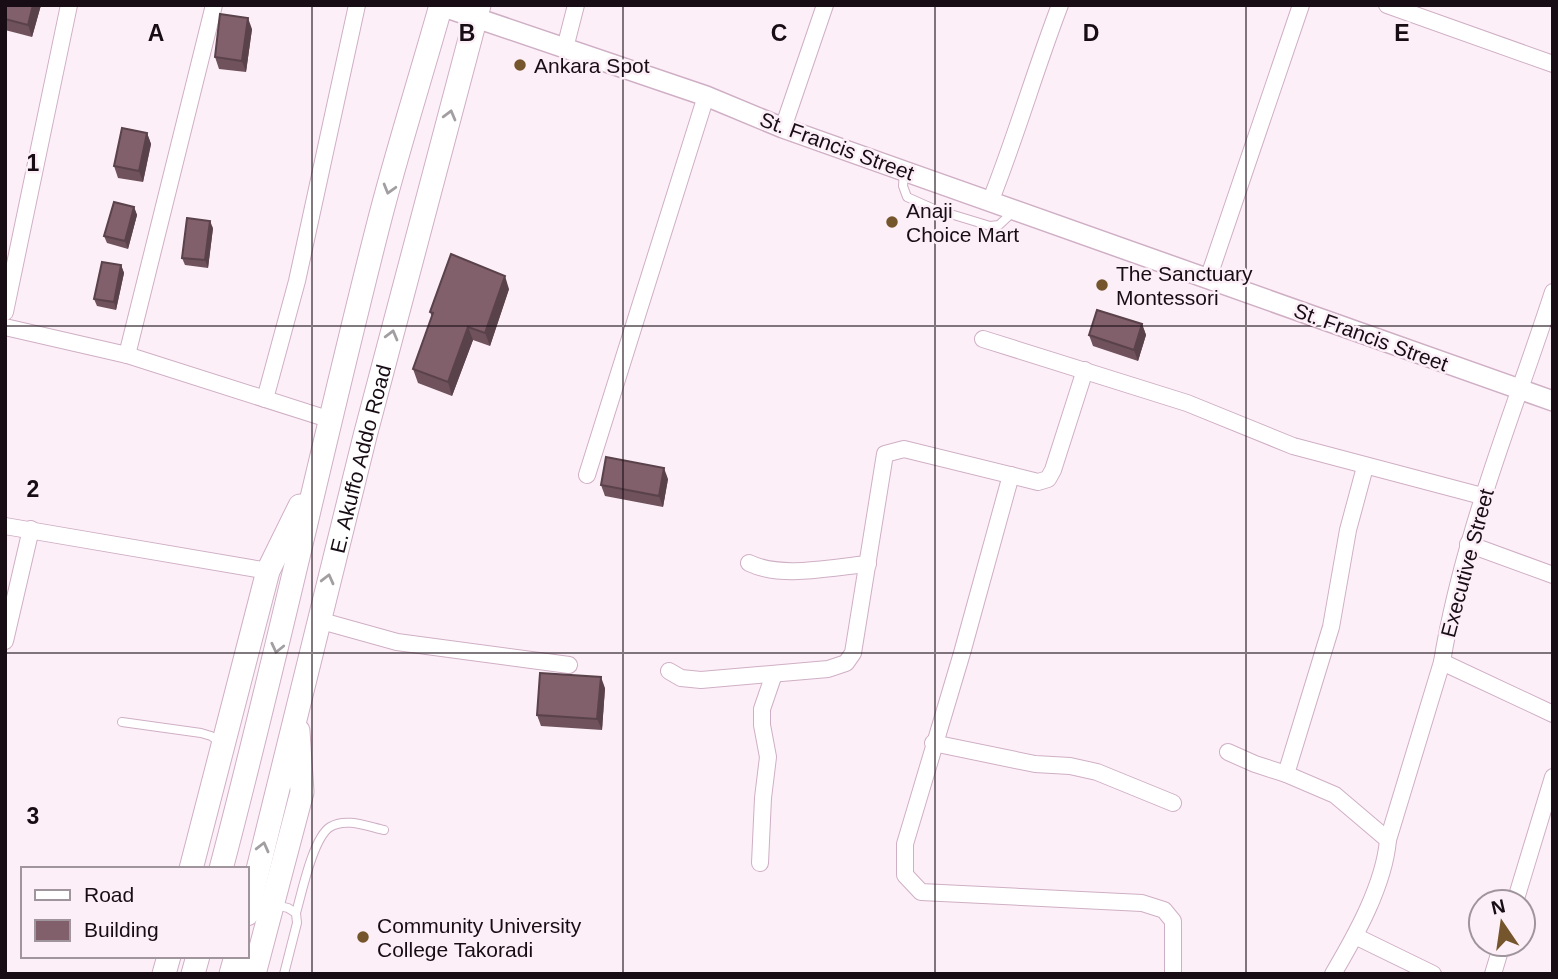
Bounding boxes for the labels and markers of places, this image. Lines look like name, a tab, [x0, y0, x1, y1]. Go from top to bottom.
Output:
place label: Ankara Spot	[534, 54, 650, 77]
marker: Ankara Spot	[512, 57, 528, 73]
place label: Anaji Choice Mart	[906, 199, 1019, 246]
marker: Anaji Choice Mart	[884, 214, 900, 230]
place label: The Sanctuary Montessori	[1116, 262, 1253, 309]
marker: The Sanctuary Montessori	[1094, 277, 1110, 293]
place label: Community University College Takoradi	[377, 914, 582, 961]
marker: Community University College Takoradi	[355, 929, 371, 945]

